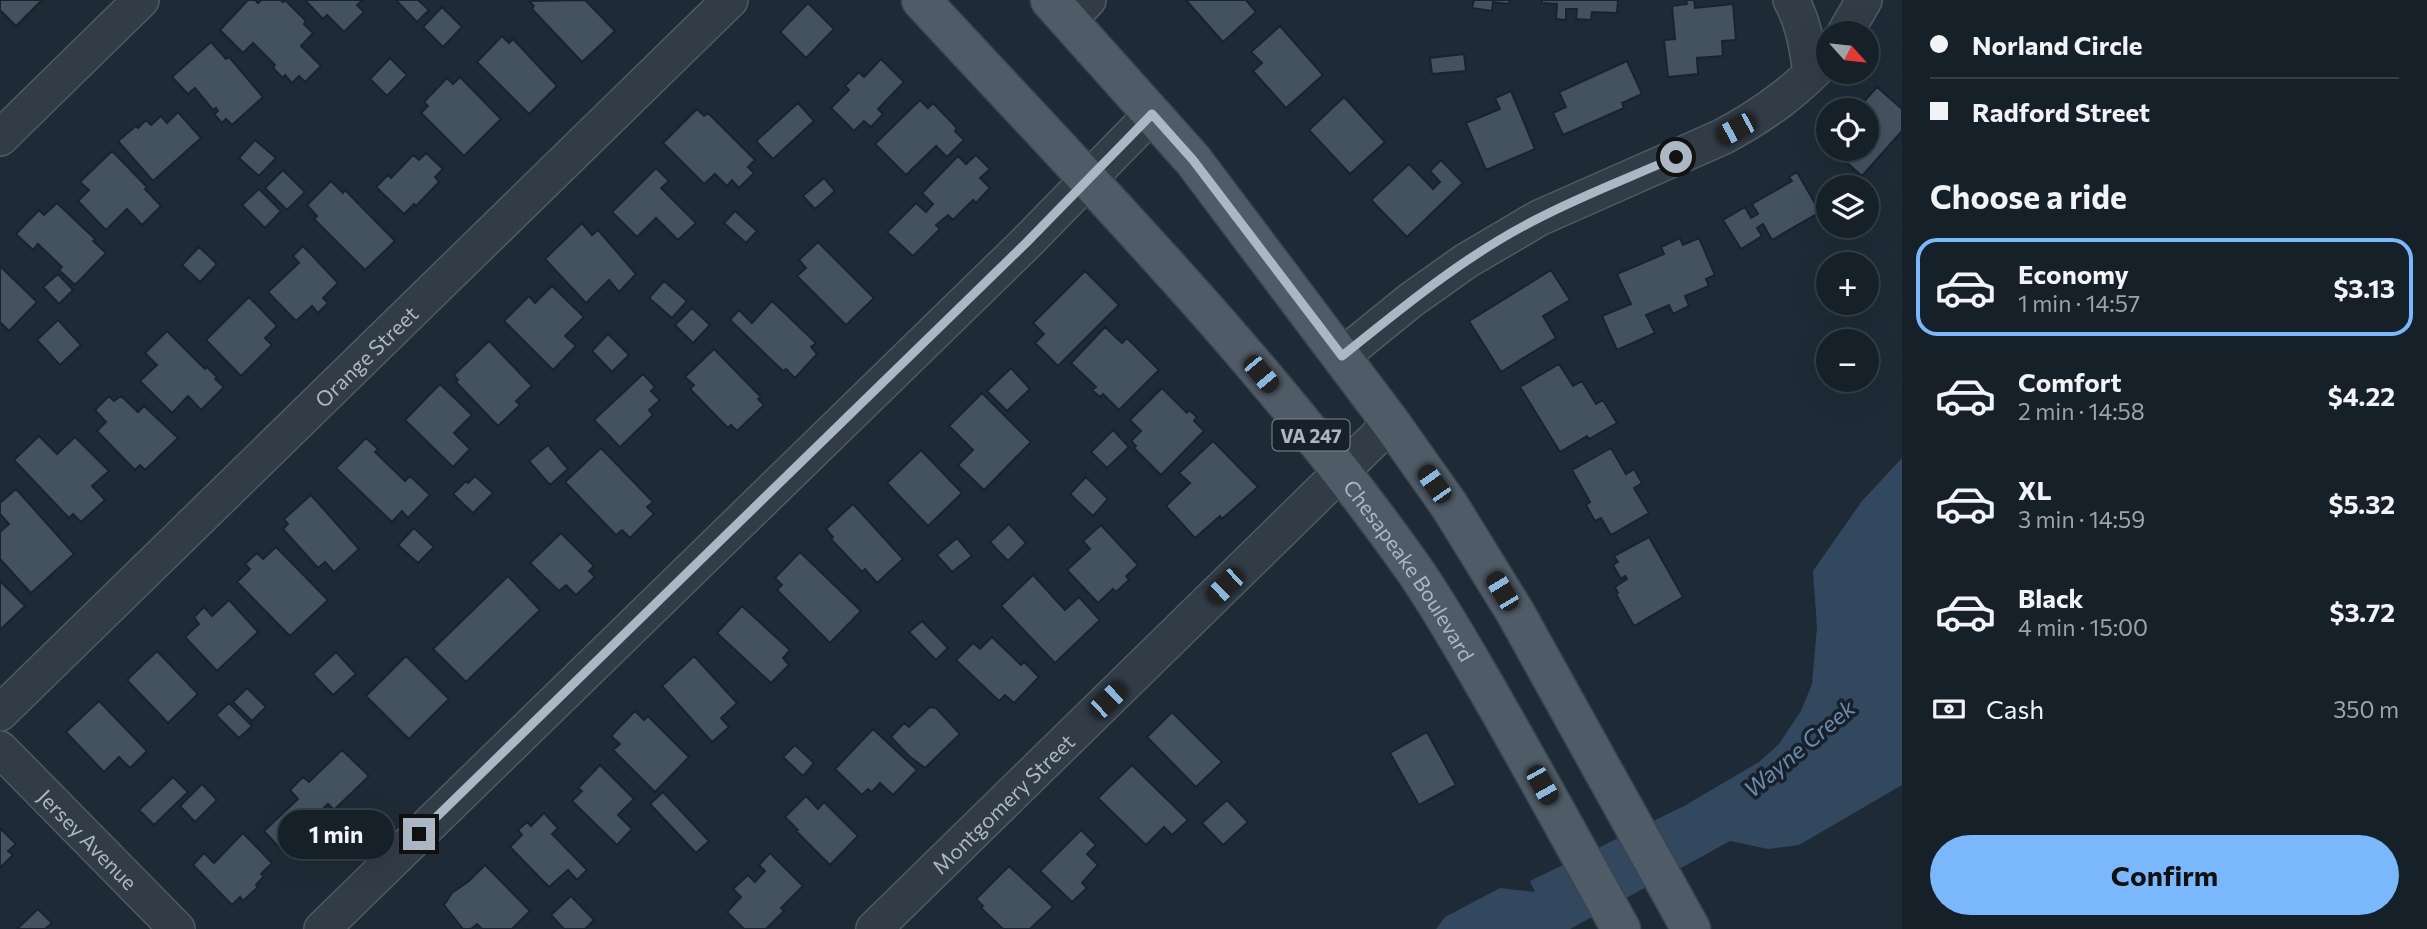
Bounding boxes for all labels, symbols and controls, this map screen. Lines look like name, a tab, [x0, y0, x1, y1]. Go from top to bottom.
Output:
north arrow	[1816, 21, 1880, 84]
map controls	[1816, 21, 1879, 392]
text: Norland Circle	[1972, 29, 2143, 60]
text: Radford Street	[1972, 96, 2150, 127]
button: locate	[1816, 98, 1879, 161]
car	[1713, 110, 1760, 148]
route start	[1660, 141, 1692, 173]
button: layers	[1816, 175, 1879, 238]
text: Choose a ride	[1930, 176, 2127, 216]
button: +	[1816, 252, 1879, 315]
icon: car	[1934, 256, 1997, 319]
text: Economy	[2018, 258, 2129, 289]
text: $3.13	[2333, 272, 2395, 303]
text: 1 min · 14:57	[2018, 289, 2140, 317]
street label: Orange Street	[309, 300, 422, 412]
button: −	[1816, 329, 1879, 392]
car	[1240, 351, 1283, 397]
icon: car	[1934, 364, 1997, 427]
text: Comfort	[2018, 366, 2121, 397]
text: $4.22	[2328, 380, 2395, 411]
text: 2 min · 14:58	[2018, 397, 2145, 425]
road number: VA 247	[1272, 420, 1350, 450]
car	[1414, 461, 1455, 507]
icon: car	[1934, 472, 1997, 535]
street label: Chesapeake Boulevard	[1339, 474, 1480, 665]
text: XL	[2018, 474, 2052, 505]
text: $5.32	[2329, 488, 2395, 519]
text: 3 min · 14:59	[2018, 505, 2145, 533]
car	[1203, 564, 1248, 608]
car	[1483, 568, 1522, 614]
icon: car	[1934, 580, 1997, 643]
text: Black	[2018, 582, 2084, 613]
text: $3.72	[2330, 596, 2395, 627]
text: 4 min · 15:00	[2018, 613, 2148, 641]
car	[1086, 678, 1131, 722]
icon: cash	[1930, 690, 1968, 728]
water label: Wayne Creek	[1738, 693, 1861, 803]
text: Cash	[1986, 693, 2044, 724]
text: 350 m	[2333, 695, 2399, 723]
street label: Montgomery Street	[926, 728, 1079, 878]
car	[1523, 762, 1562, 808]
street label: Jersey Avenue	[34, 784, 143, 894]
callout: 1 min	[279, 810, 394, 858]
route end	[403, 818, 435, 850]
text: 1 min	[309, 820, 363, 848]
button: Confirm	[1930, 835, 2399, 915]

